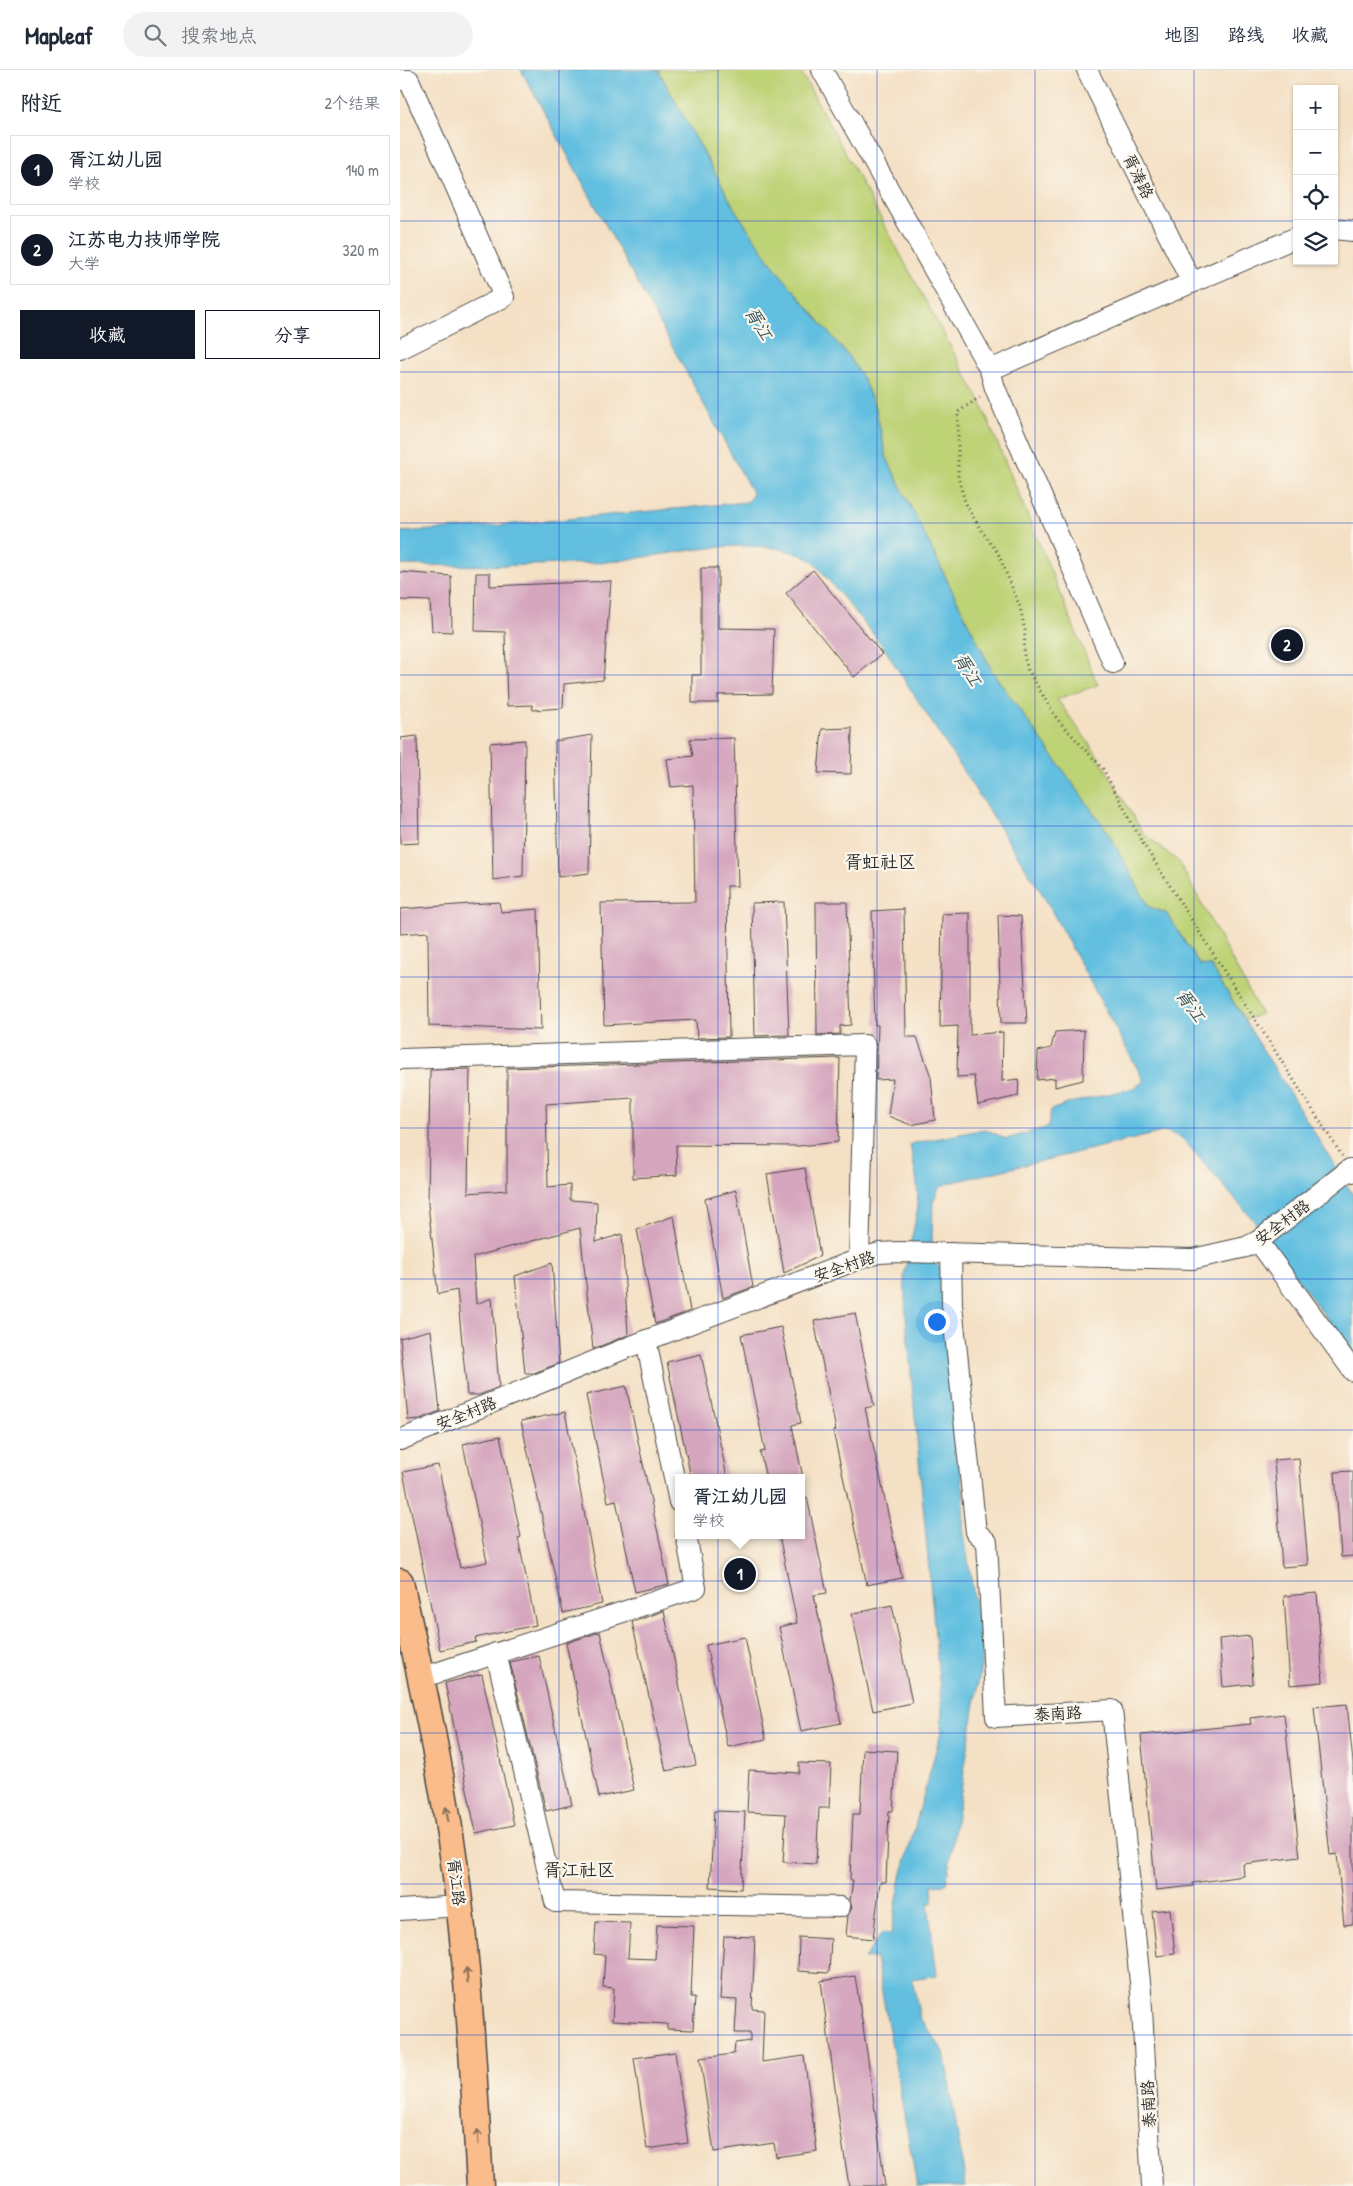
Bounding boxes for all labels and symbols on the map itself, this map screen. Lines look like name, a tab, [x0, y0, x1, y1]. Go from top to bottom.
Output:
street label: 胥涛路	[1119, 150, 1159, 202]
water label: 胥江	[739, 301, 780, 346]
pin: 2	[1271, 626, 1303, 664]
water label: 胥江	[948, 647, 989, 692]
district label: 胥虹社区	[844, 849, 916, 874]
water label: 胥江	[1170, 983, 1212, 1028]
street label: 安全村路	[1250, 1194, 1314, 1250]
street label: 安全村路	[810, 1245, 878, 1287]
your location	[924, 1309, 950, 1335]
street label: 安全村路	[432, 1391, 500, 1435]
pin: 1	[724, 1555, 756, 1593]
street label: 泰南路	[1033, 1701, 1083, 1725]
one-way arrow	[441, 1806, 451, 1822]
street label: 胥江路	[443, 1857, 471, 1907]
district label: 胥江社区	[543, 1857, 615, 1882]
one-way arrow	[462, 1967, 472, 1983]
street label: 泰南路	[1136, 2079, 1160, 2129]
one-way arrow	[473, 2130, 482, 2146]

